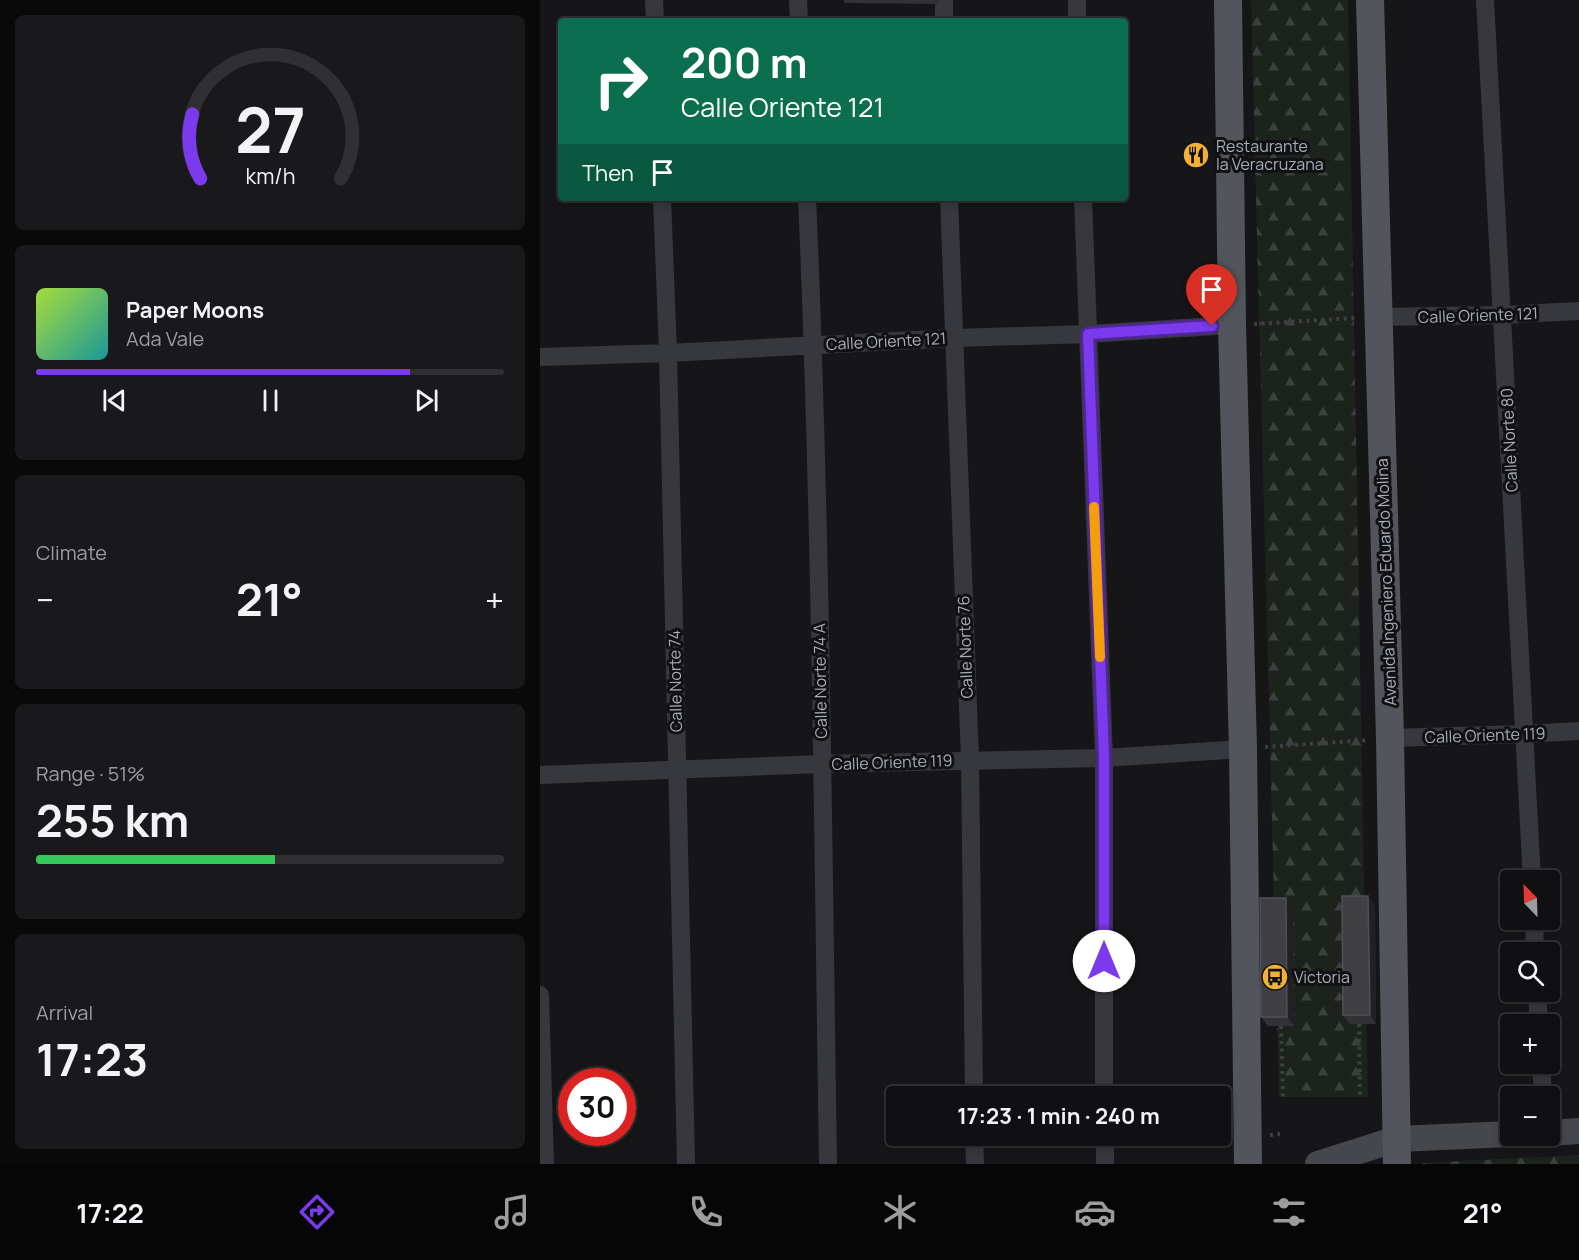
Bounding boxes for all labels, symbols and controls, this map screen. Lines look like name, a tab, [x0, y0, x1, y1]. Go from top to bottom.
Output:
text: 200 m	[681, 33, 807, 91]
icon: right	[582, 42, 660, 120]
text: 27	[235, 87, 305, 173]
text: Calle Oriente 121	[681, 88, 884, 125]
place label: Restaurante la Veracruzana	[1216, 135, 1324, 175]
restaurant icon: Restaurante la Veracruzana	[1181, 140, 1211, 170]
icon: arrive	[646, 156, 679, 189]
text: Then	[582, 158, 634, 188]
text: km/h	[245, 162, 295, 191]
pin	[1186, 264, 1237, 326]
icon: arrive	[1195, 273, 1228, 306]
text: Paper Moons	[126, 295, 264, 325]
street label: Calle Oriente 121	[1418, 302, 1538, 328]
text: Ada Vale	[126, 325, 204, 352]
street label: Calle Oriente 121	[825, 327, 947, 355]
icon: previous	[98, 384, 131, 417]
icon: pause	[254, 384, 287, 417]
icon: next	[410, 384, 443, 417]
street label: Calle Norte 80	[1495, 387, 1523, 493]
street label: Avenida Ingeniero Eduardo Molina	[1371, 458, 1401, 706]
text: Climate	[36, 539, 107, 566]
text: 21°	[236, 568, 303, 630]
text: −	[36, 577, 54, 622]
text: +	[485, 577, 504, 622]
street label: Calle Norte 76	[952, 595, 978, 699]
street label: Calle Norte 74 A	[808, 623, 832, 739]
street label: Calle Norte 74	[663, 630, 687, 732]
street label: Calle Oriente 119	[1424, 722, 1546, 748]
street label: Calle Oriente 119	[831, 749, 953, 775]
text: Range · 51%	[36, 760, 145, 787]
text: 255 km	[36, 789, 189, 851]
north arrow	[1500, 870, 1560, 930]
map controls	[1500, 870, 1560, 1146]
position arrow	[1072, 929, 1136, 993]
button: search	[1500, 942, 1560, 1002]
bus stop icon: Victoria	[1260, 962, 1290, 992]
place label: Victoria	[1294, 966, 1350, 988]
text: Arrival	[36, 999, 93, 1026]
button: +	[1500, 1014, 1560, 1074]
text: 17:23	[36, 1028, 148, 1090]
speed limit sign: 30	[558, 1068, 636, 1146]
button: −	[1500, 1086, 1560, 1146]
text: 17:23 · 1 min · 240 m	[957, 1101, 1160, 1131]
icon: directions	[296, 1191, 338, 1233]
icon: music	[491, 1191, 533, 1233]
icon: phone	[685, 1191, 727, 1233]
icon: climate	[879, 1191, 921, 1233]
icon: car	[1074, 1191, 1116, 1233]
icon: filters	[1268, 1191, 1310, 1233]
text: 17:22	[76, 1194, 144, 1231]
text: 21°	[1463, 1194, 1503, 1231]

